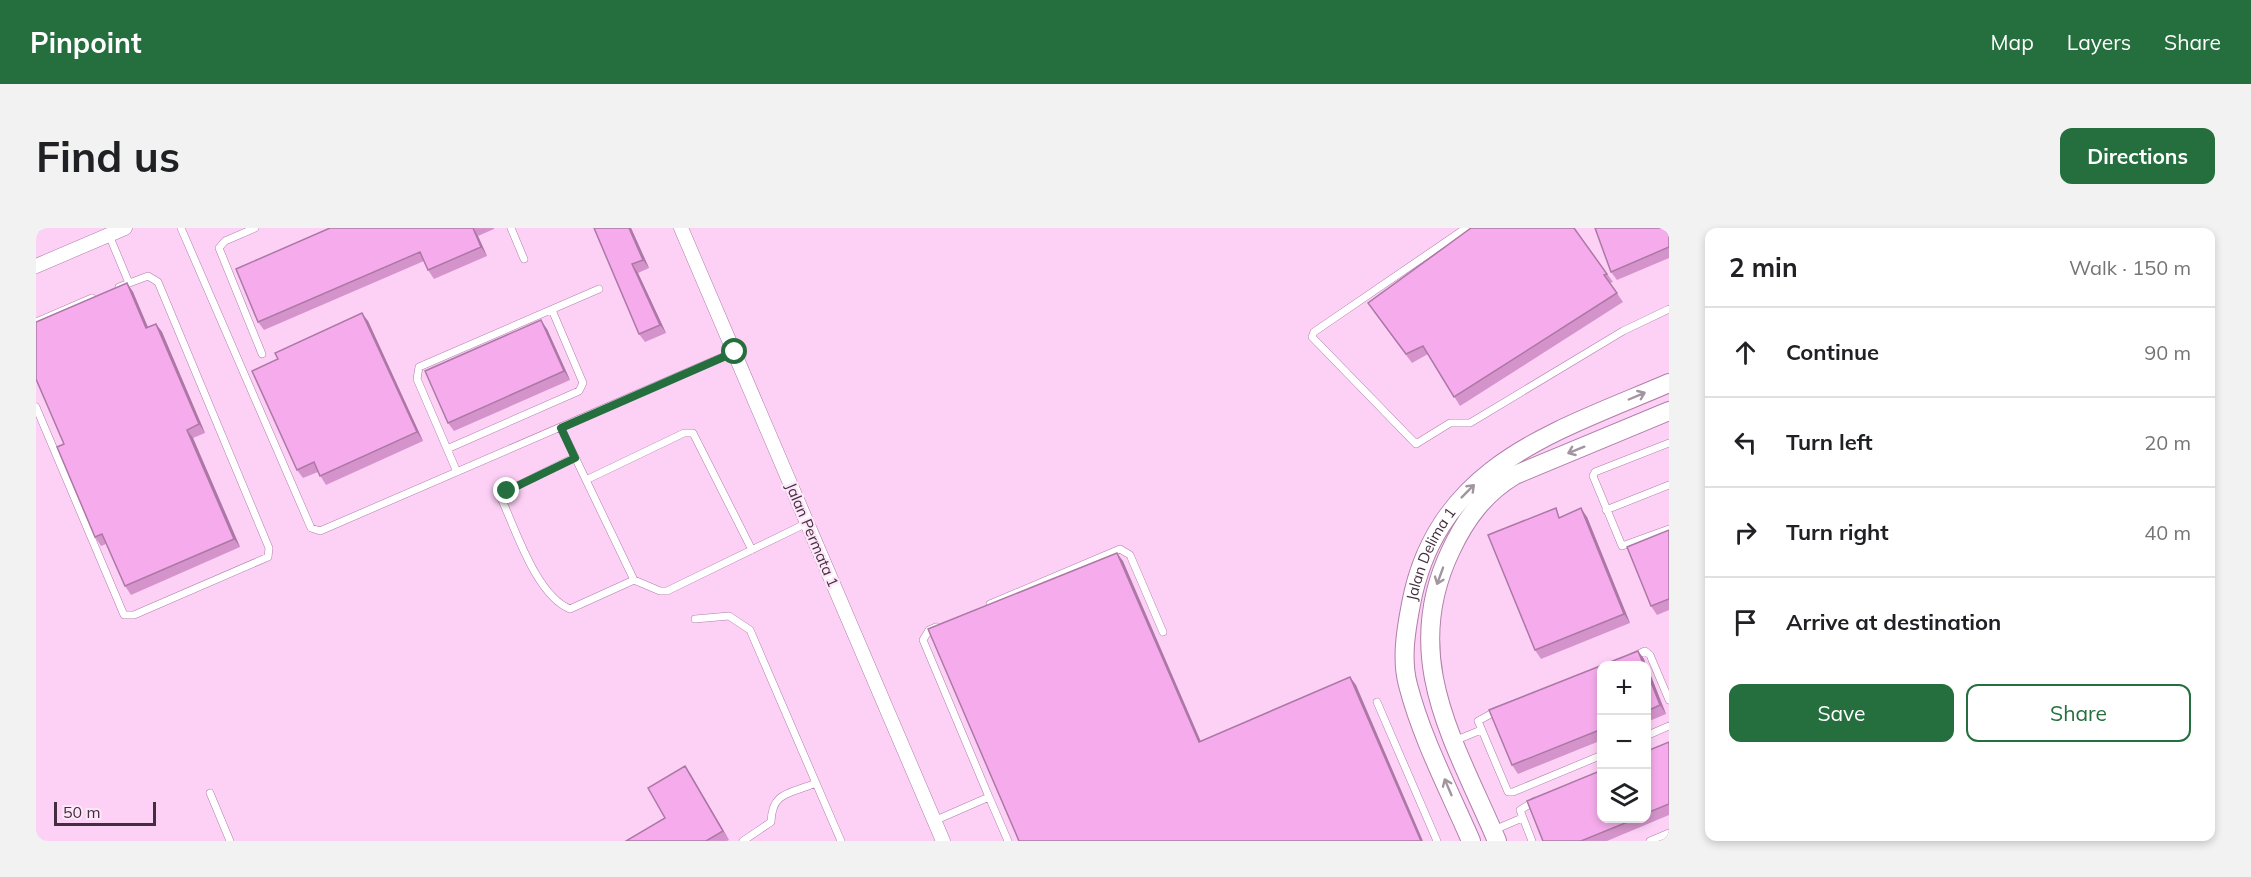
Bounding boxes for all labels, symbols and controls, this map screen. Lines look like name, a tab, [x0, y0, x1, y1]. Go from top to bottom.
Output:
text: Pinpoint	[30, 25, 142, 60]
text: Map	[1991, 29, 2034, 55]
text: Layers	[2067, 29, 2131, 55]
text: Share	[2164, 29, 2221, 55]
button: Directions	[2060, 128, 2215, 184]
text: Find us	[36, 130, 180, 183]
text: 2 min	[1729, 251, 1798, 284]
text: Walk · 150 m	[2069, 255, 2191, 280]
icon: ahead	[1729, 336, 1762, 369]
route start	[721, 338, 747, 364]
text: Continue	[1786, 338, 1879, 366]
text: 90 m	[2144, 340, 2191, 365]
one-way arrow	[1628, 390, 1646, 401]
icon: left	[1729, 426, 1762, 459]
text: Turn left	[1786, 428, 1873, 456]
text: 20 m	[2144, 430, 2191, 455]
one-way arrow	[1568, 445, 1586, 456]
route end	[493, 477, 519, 503]
street label: Jalan Permata 1	[782, 480, 843, 590]
one-way arrow	[1460, 483, 1475, 498]
street label: Jalan Delima 1	[1402, 503, 1460, 602]
icon: right	[1729, 516, 1762, 549]
text: Turn right	[1786, 518, 1889, 546]
text: 40 m	[2144, 520, 2191, 545]
one-way arrow	[1434, 566, 1445, 585]
icon: arrive	[1729, 606, 1762, 639]
text: Arrive at destination	[1786, 608, 2001, 636]
map controls	[1597, 661, 1651, 823]
button: +	[1597, 661, 1651, 715]
button: Save	[1729, 684, 1954, 742]
button: Share	[1966, 684, 2191, 742]
button: −	[1597, 715, 1651, 769]
button: layers	[1597, 769, 1651, 823]
one-way arrow	[1442, 779, 1453, 797]
scale bar	[54, 799, 156, 826]
text: 50 m	[63, 802, 100, 822]

